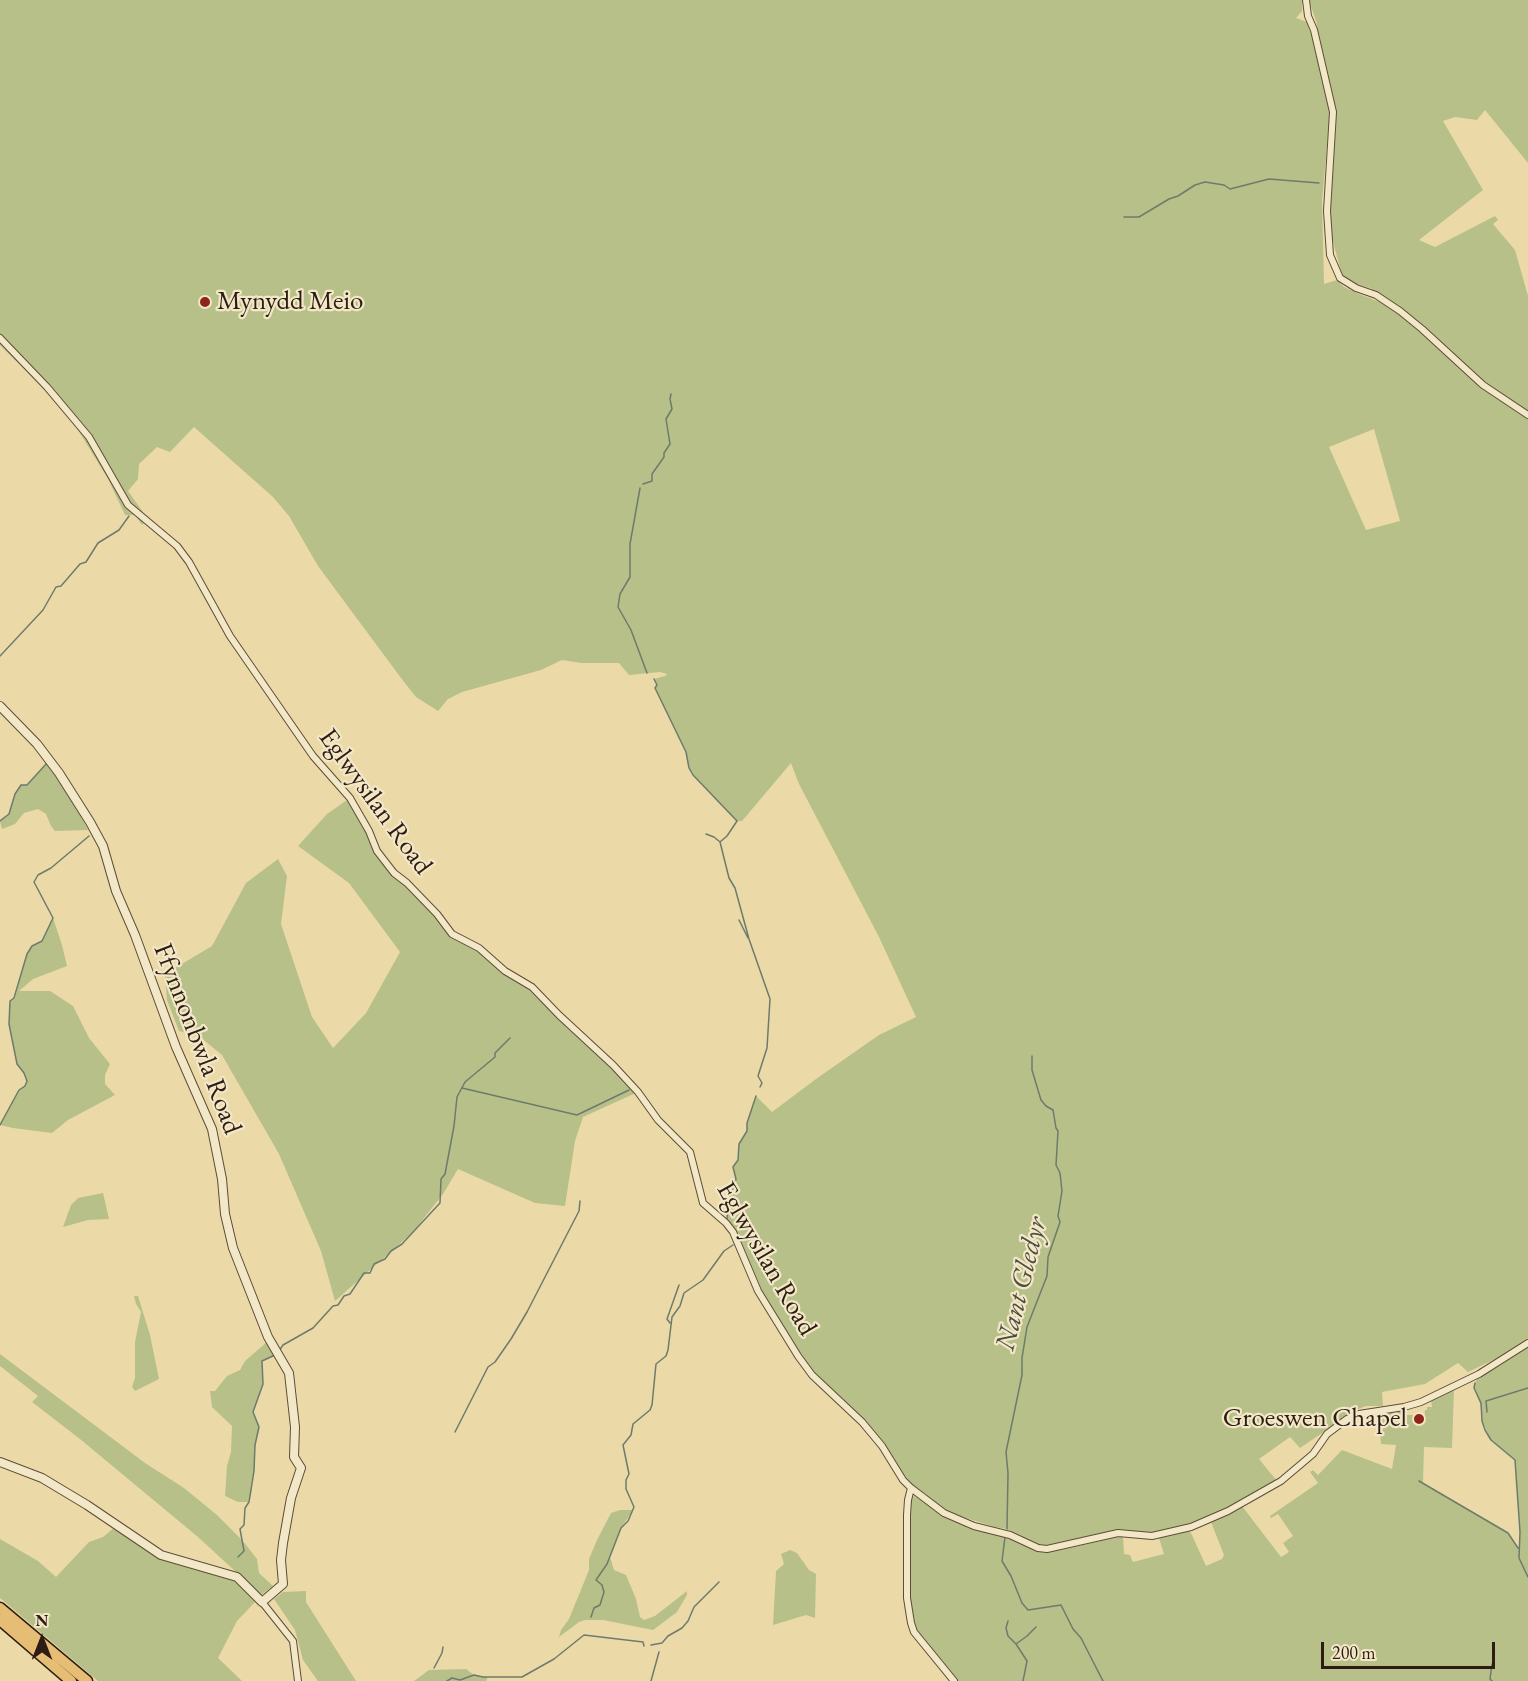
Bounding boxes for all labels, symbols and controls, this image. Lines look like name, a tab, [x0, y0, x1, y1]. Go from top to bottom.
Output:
place label: Mynydd Meio	[217, 286, 363, 318]
marker: Mynydd Meio	[198, 295, 212, 309]
street label: Eglwysilan Road	[311, 723, 439, 881]
street label: Ffynnonbwla Road	[146, 939, 248, 1139]
street label: Eglwysilan Road	[709, 1176, 823, 1342]
water label: Nant Gledyr	[989, 1214, 1055, 1354]
place label: Groeswen Chapel	[1223, 1403, 1407, 1435]
marker: Groeswen Chapel	[1412, 1412, 1426, 1426]
north arrow	[12, 1609, 72, 1669]
text: N	[36, 1610, 48, 1631]
scale bar	[1324, 1630, 1498, 1668]
text: 200 m	[1332, 1641, 1376, 1664]

